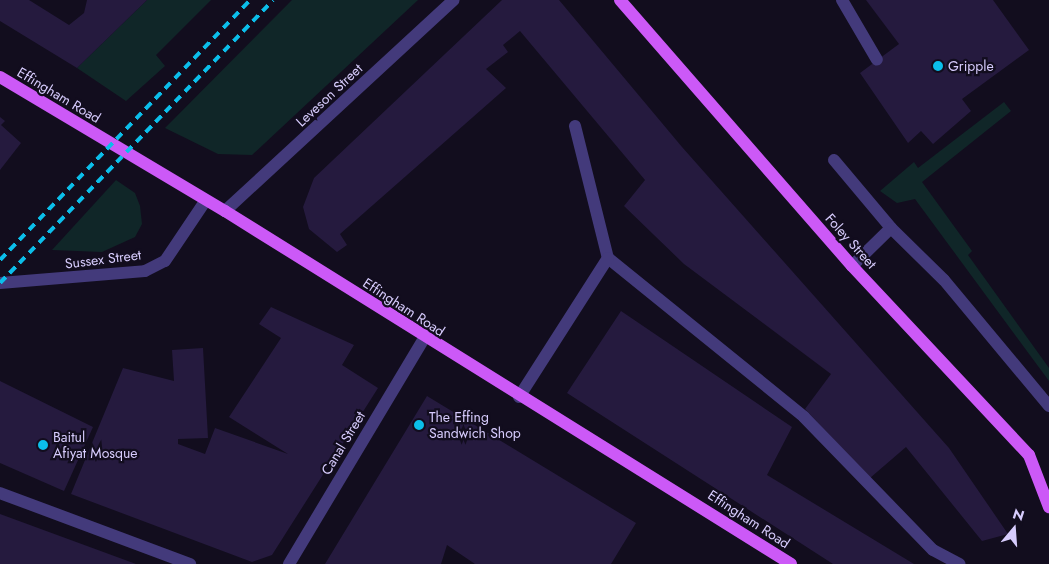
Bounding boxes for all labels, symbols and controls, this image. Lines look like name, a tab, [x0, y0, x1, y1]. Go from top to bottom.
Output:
place label: Gripple	[948, 58, 994, 74]
street label: Leveson Street	[292, 60, 366, 130]
marker: Gripple	[932, 60, 944, 72]
street label: Effingham Road	[14, 64, 104, 126]
street label: Foley Street	[822, 210, 880, 272]
street label: Sussex Street	[64, 246, 142, 272]
street label: Effingham Road	[360, 274, 448, 340]
street label: Canal Street	[317, 408, 369, 478]
place label: The Effing Sandwich Shop	[429, 409, 521, 442]
marker: The Effing Sandwich Shop	[413, 419, 425, 431]
place label: Baitul Afiyat Mosque	[53, 429, 138, 462]
marker: Baitul Afiyat Mosque	[37, 439, 49, 451]
street label: Effingham Road	[705, 486, 793, 552]
north arrow	[989, 504, 1039, 554]
text: N	[1010, 504, 1027, 526]

